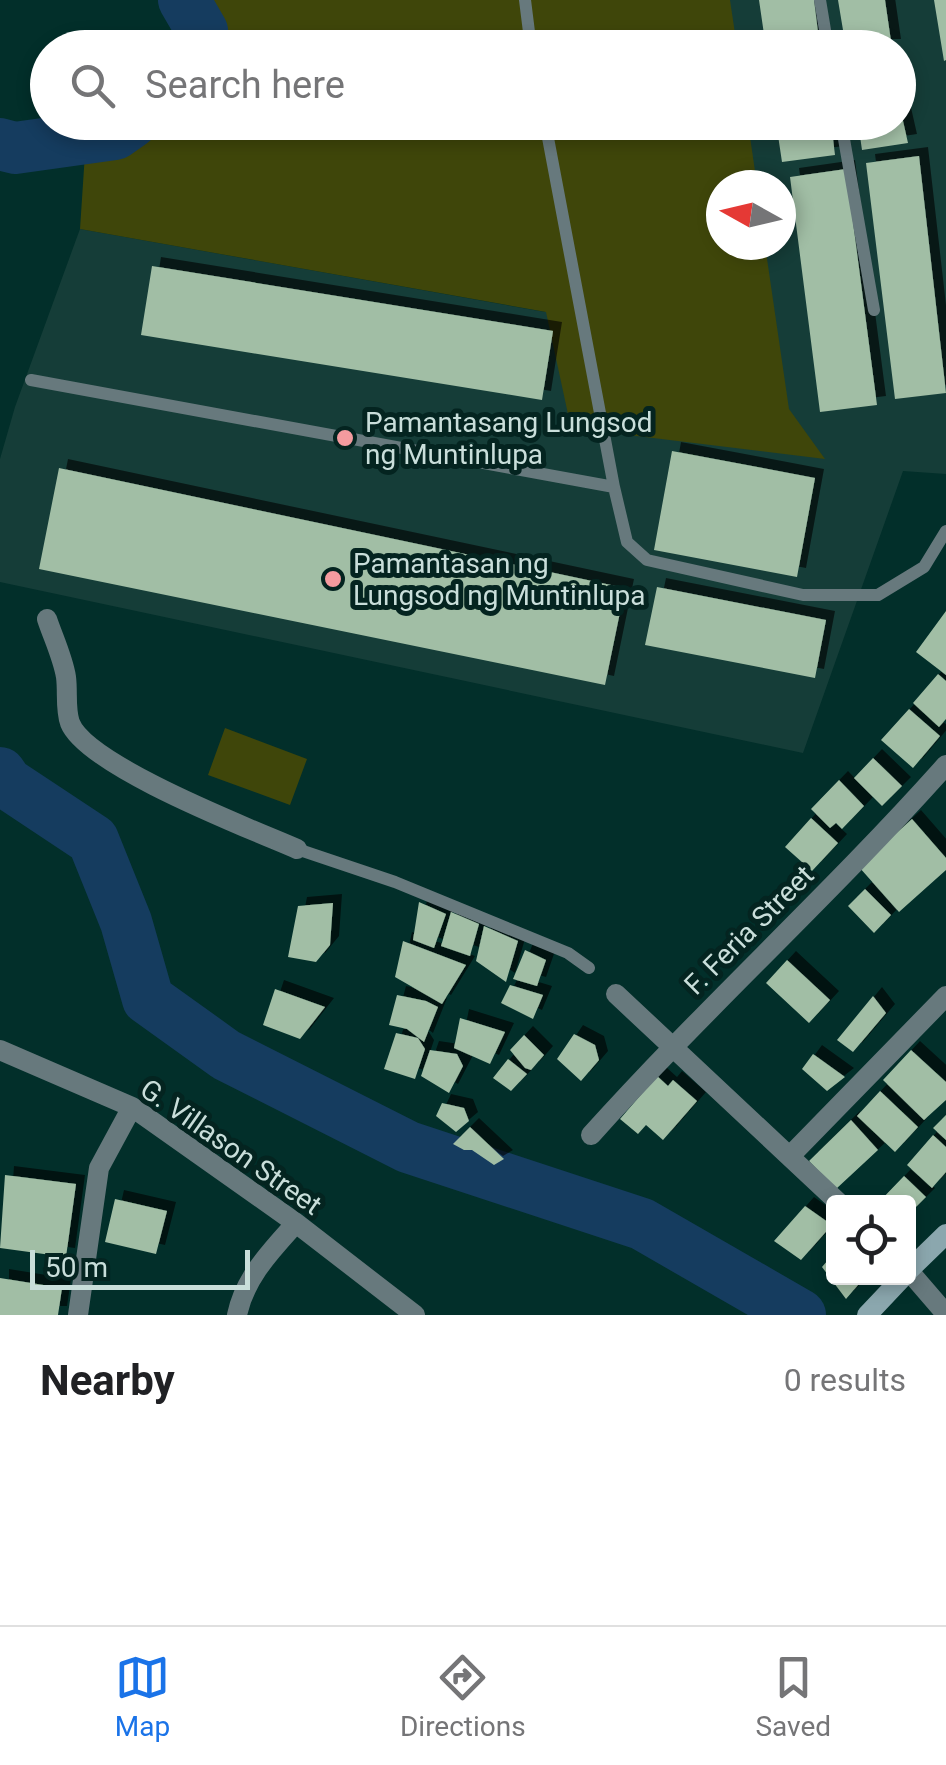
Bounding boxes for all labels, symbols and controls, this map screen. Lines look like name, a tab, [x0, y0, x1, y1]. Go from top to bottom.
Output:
search box	[30, 30, 916, 140]
icon: search	[65, 58, 120, 113]
text: Search here	[145, 63, 345, 107]
north arrow	[706, 170, 796, 260]
place label: Pamantasang Lungsod ng Muntinlupa	[365, 406, 653, 471]
marker: Pamantasang Lungsod ng Muntinlupa	[334, 427, 356, 449]
place label: Pamantasan ng Lungsod ng Muntinlupa	[353, 547, 645, 612]
marker: Pamantasan ng Lungsod ng Muntinlupa	[322, 568, 344, 590]
street label: F. Feria Street	[678, 859, 820, 1001]
street label: G. Villason Street	[134, 1072, 328, 1222]
map controls	[826, 1195, 916, 1285]
button: locate	[826, 1195, 916, 1285]
scale bar	[30, 1245, 250, 1290]
text: 50 m	[45, 1251, 108, 1284]
text: Nearby	[40, 1356, 175, 1405]
text: 0 results	[784, 1361, 906, 1399]
tab: Map	[115, 1650, 170, 1743]
tab: Directions	[400, 1650, 526, 1743]
tab: Saved	[755, 1650, 831, 1743]

